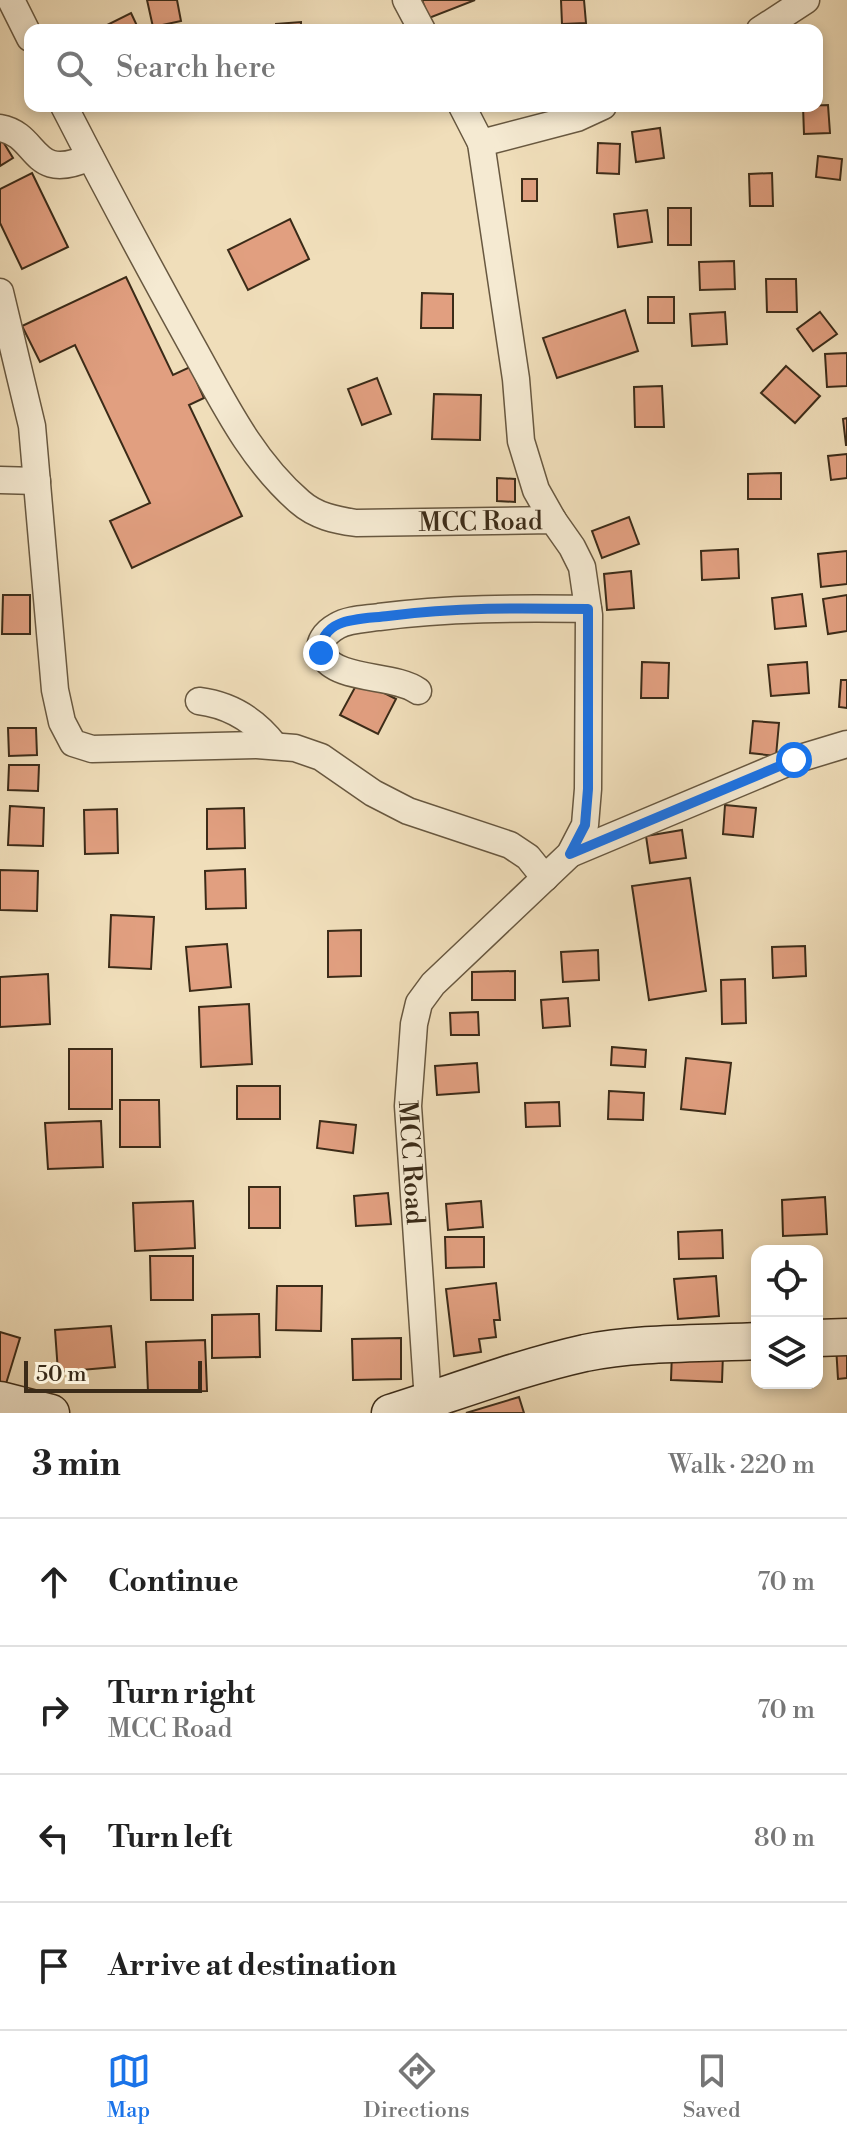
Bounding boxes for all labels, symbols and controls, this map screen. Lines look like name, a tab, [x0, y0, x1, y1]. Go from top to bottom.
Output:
search box	[24, 24, 823, 112]
icon: search	[52, 46, 96, 90]
text: Search here	[116, 49, 276, 87]
street label: MCC Road	[418, 505, 543, 539]
route end	[303, 635, 339, 671]
route start	[776, 742, 812, 778]
street label: MCC Road	[391, 1099, 431, 1226]
map controls	[751, 1245, 823, 1389]
button: locate	[751, 1245, 823, 1317]
button: layers	[751, 1317, 823, 1389]
scale bar	[24, 1357, 202, 1393]
text: 50 m	[36, 1361, 87, 1388]
text: 3 min	[32, 1444, 121, 1486]
text: Walk · 220 m	[669, 1449, 815, 1481]
icon: ahead	[32, 1560, 76, 1604]
text: Continue	[108, 1563, 239, 1601]
text: 70 m	[757, 1566, 815, 1598]
text: Turn right	[108, 1675, 255, 1713]
icon: right	[32, 1688, 76, 1732]
text: 70 m	[757, 1694, 815, 1726]
text: MCC Road	[108, 1713, 232, 1745]
icon: left	[32, 1816, 76, 1860]
text: Turn left	[108, 1819, 232, 1857]
text: 80 m	[754, 1822, 815, 1854]
icon: arrive	[32, 1944, 76, 1988]
text: Arrive at destination	[108, 1947, 397, 1985]
tab: Map	[107, 2049, 151, 2124]
tab: Directions	[364, 2049, 470, 2124]
tab: Saved	[683, 2049, 740, 2124]

